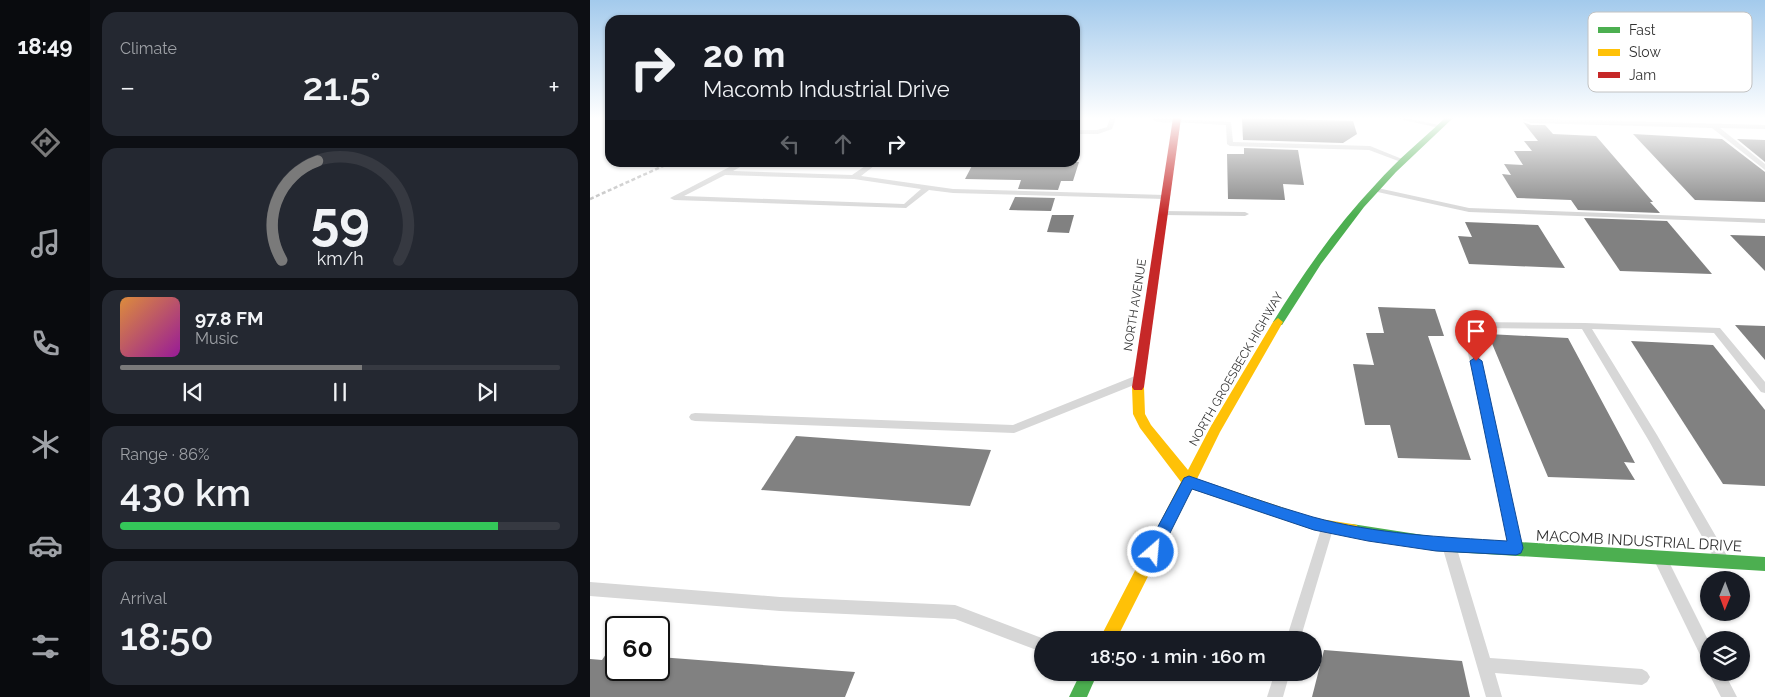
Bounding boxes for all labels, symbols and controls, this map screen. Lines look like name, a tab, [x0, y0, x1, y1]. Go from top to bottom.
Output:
legend	[1588, 12, 1752, 92]
text: Fast	[1629, 22, 1656, 38]
text: 18:49	[17, 33, 73, 59]
text: 20 m	[703, 34, 785, 75]
icon: right	[620, 35, 685, 100]
text: Climate	[120, 39, 177, 58]
text: Slow	[1629, 44, 1661, 60]
text: 21.5°	[303, 64, 381, 109]
text: Jam	[1629, 67, 1656, 83]
text: −	[120, 71, 135, 104]
text: +	[548, 71, 560, 104]
text: Macomb Industrial Drive	[703, 76, 950, 102]
icon: directions	[28, 125, 63, 160]
icon: left	[776, 130, 804, 158]
icon: ahead	[829, 130, 857, 158]
icon: right	[882, 130, 910, 158]
text: 59	[310, 190, 370, 251]
icon: music	[28, 226, 63, 261]
text: km/h	[316, 248, 364, 269]
street label: NORTH AVENUE	[1121, 258, 1149, 352]
street label: NORTH GROESBECK HIGHWAY	[1186, 289, 1286, 448]
text: 97.8 FM	[195, 307, 263, 329]
pin	[1455, 310, 1497, 361]
icon: arrive	[1462, 317, 1490, 345]
icon: phone	[28, 326, 63, 361]
text: Music	[195, 329, 239, 348]
icon: previous	[179, 378, 207, 406]
icon: pause	[326, 378, 354, 406]
icon: next	[473, 378, 501, 406]
icon: climate	[28, 427, 63, 462]
text: Range · 86%	[120, 445, 209, 464]
text: 430 km	[120, 470, 251, 515]
position arrow	[1126, 525, 1178, 577]
street label: MACOMB INDUSTRIAL DRIVE	[1536, 527, 1742, 555]
icon: car	[28, 528, 63, 563]
north arrow	[1700, 571, 1750, 621]
map controls	[1700, 571, 1750, 681]
text: Arrival	[120, 589, 167, 608]
text: 18:50	[120, 614, 213, 659]
speed limit sign: 60	[605, 616, 670, 681]
icon: filters	[28, 629, 63, 664]
button: layers	[1700, 631, 1750, 681]
text: 18:50 · 1 min · 160 m	[1090, 645, 1266, 667]

